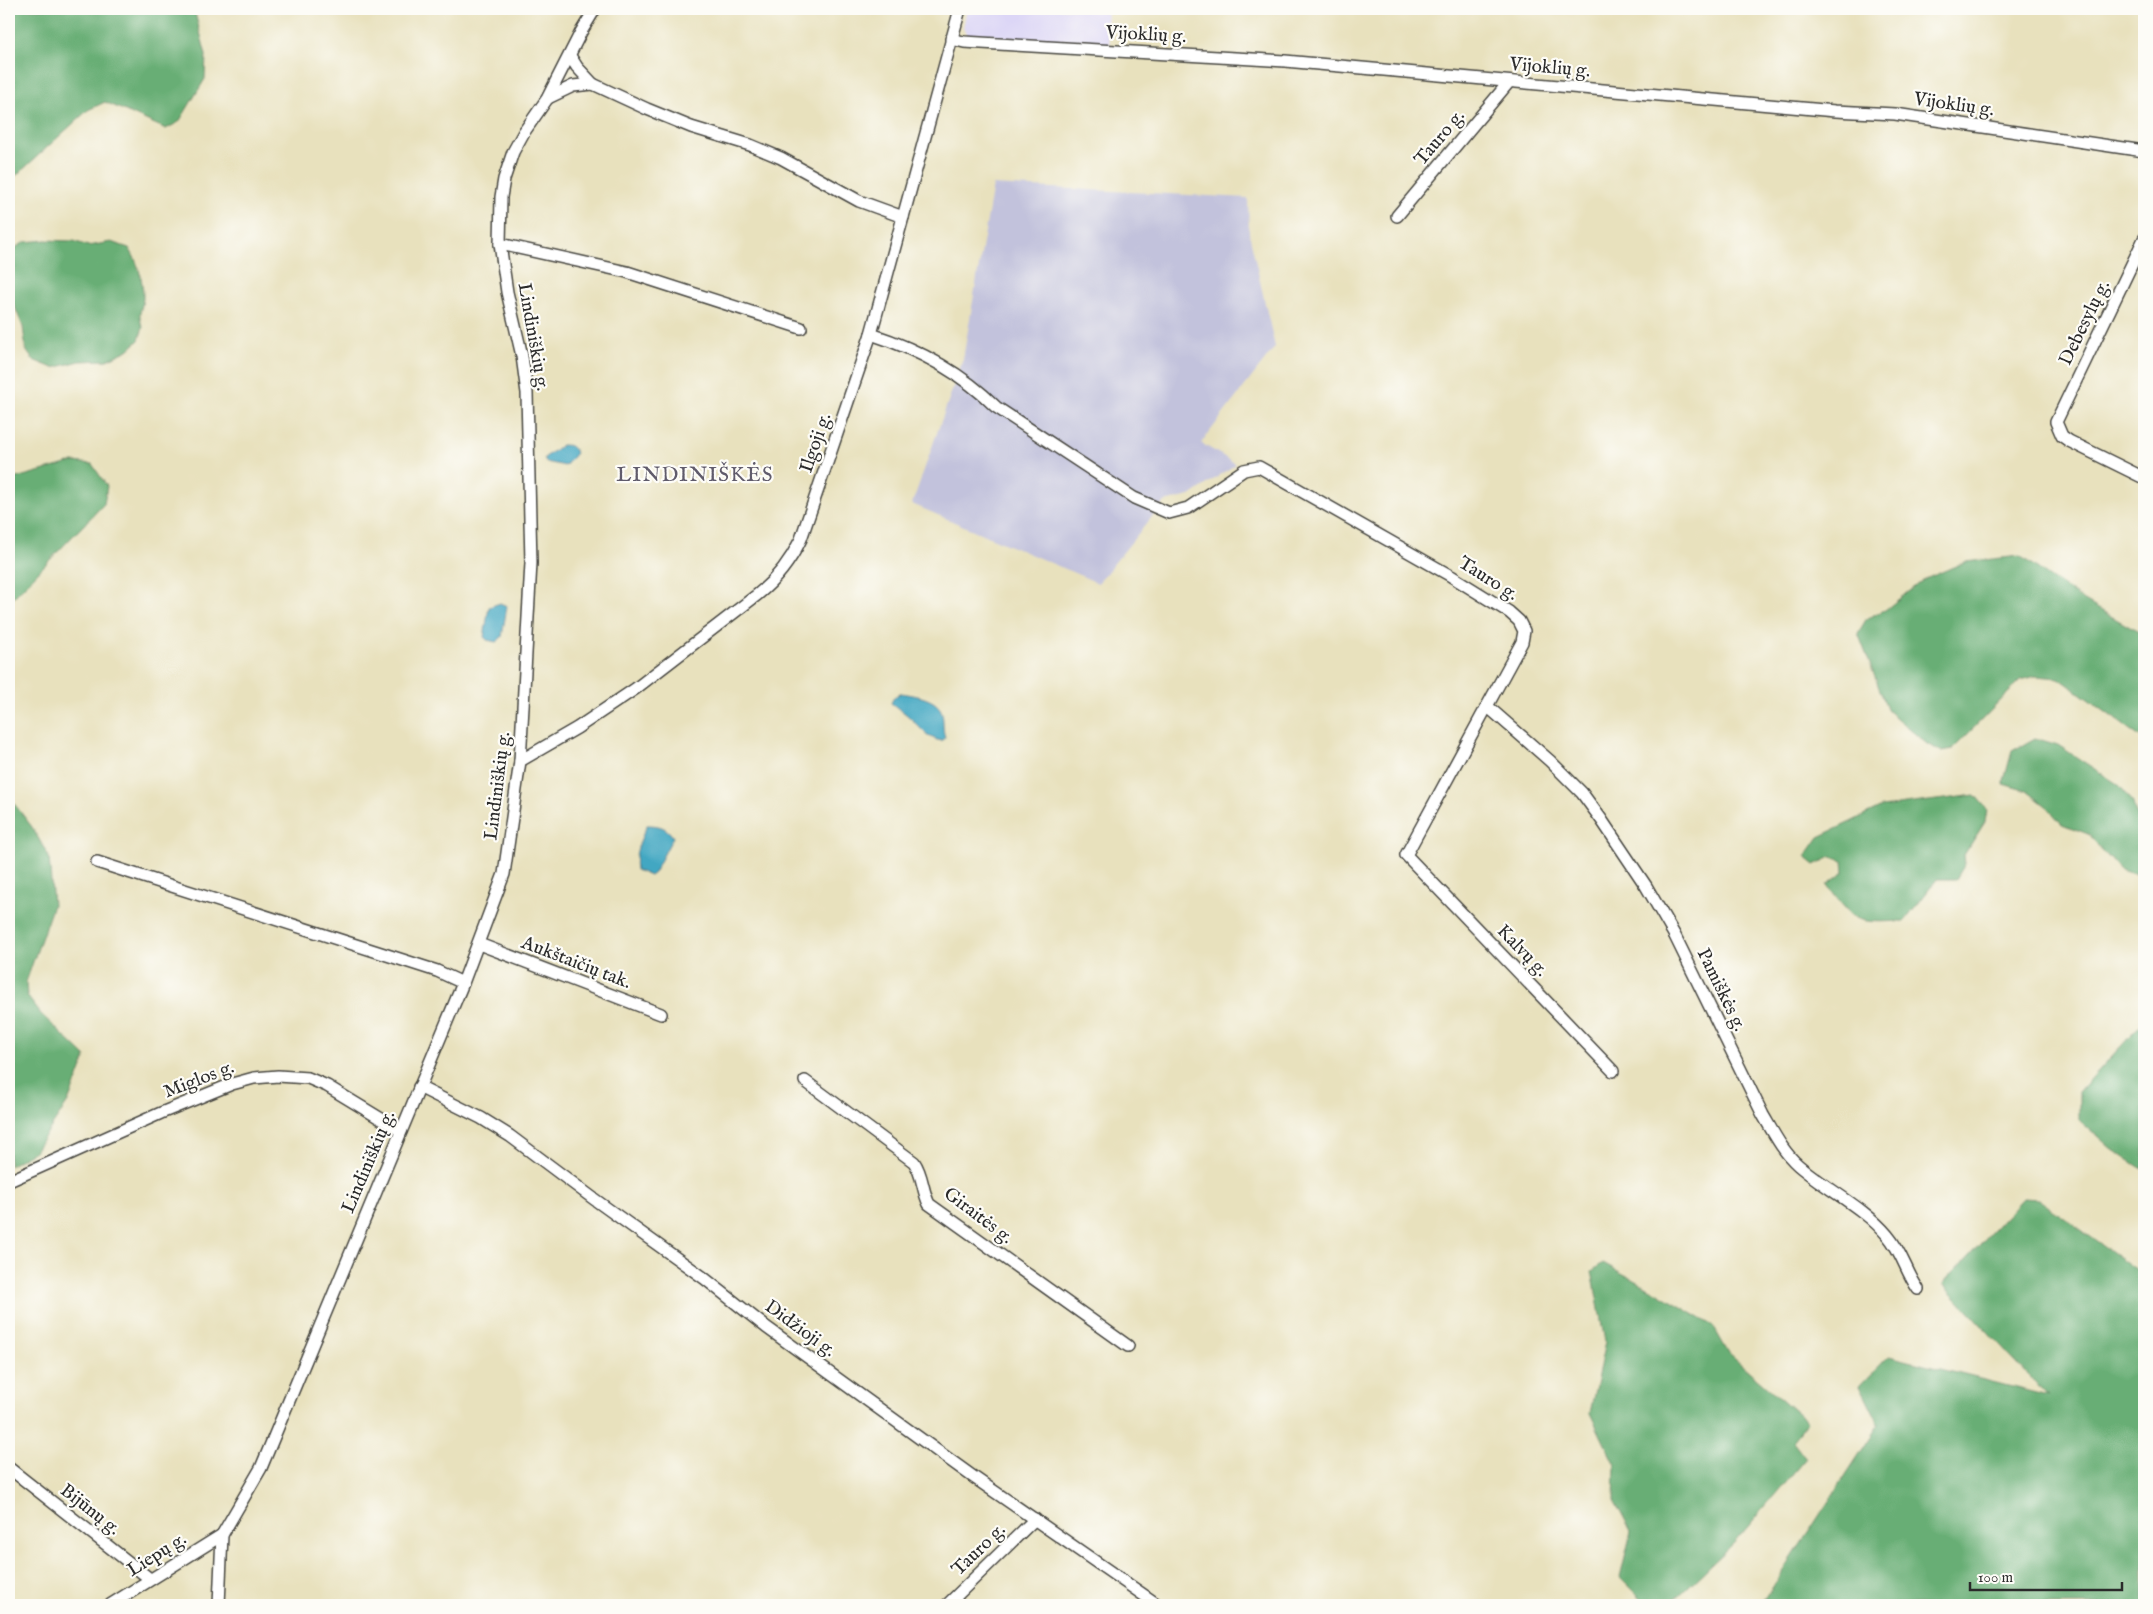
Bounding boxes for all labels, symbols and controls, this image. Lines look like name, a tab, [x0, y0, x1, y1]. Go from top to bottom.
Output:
street label: Vijoklių g.	[1104, 21, 1187, 49]
street label: Vijoklių g.	[1508, 52, 1591, 83]
street label: Vijoklių g.	[1911, 87, 1996, 122]
street label: Tauro g.	[1410, 105, 1470, 171]
street label: Debesylų g.	[2054, 276, 2116, 370]
street label: Lindiniškių g.	[512, 281, 554, 393]
street label: Ilgoji g.	[795, 410, 837, 476]
district label: LINDINIŠKĖS	[616, 461, 774, 489]
street label: Tauro g.	[1454, 551, 1522, 607]
street label: Lindiniškių g.	[479, 730, 517, 842]
street label: Kalvų g.	[1491, 920, 1553, 982]
street label: Aukštaičių tak.	[517, 931, 634, 995]
street label: Pamiškės g.	[1691, 945, 1751, 1035]
street label: Miglos g.	[160, 1056, 238, 1104]
street label: Lindiniškių g.	[337, 1107, 401, 1217]
street label: Giraitės g.	[939, 1182, 1017, 1250]
street label: Didžioji g.	[760, 1295, 840, 1363]
street label: Bijūnų g.	[55, 1479, 125, 1541]
street label: Tauro g.	[947, 1518, 1011, 1582]
street label: Liepų g.	[123, 1527, 191, 1583]
scale bar	[1970, 1559, 2123, 1591]
text: 100 m	[1978, 1568, 2014, 1587]

